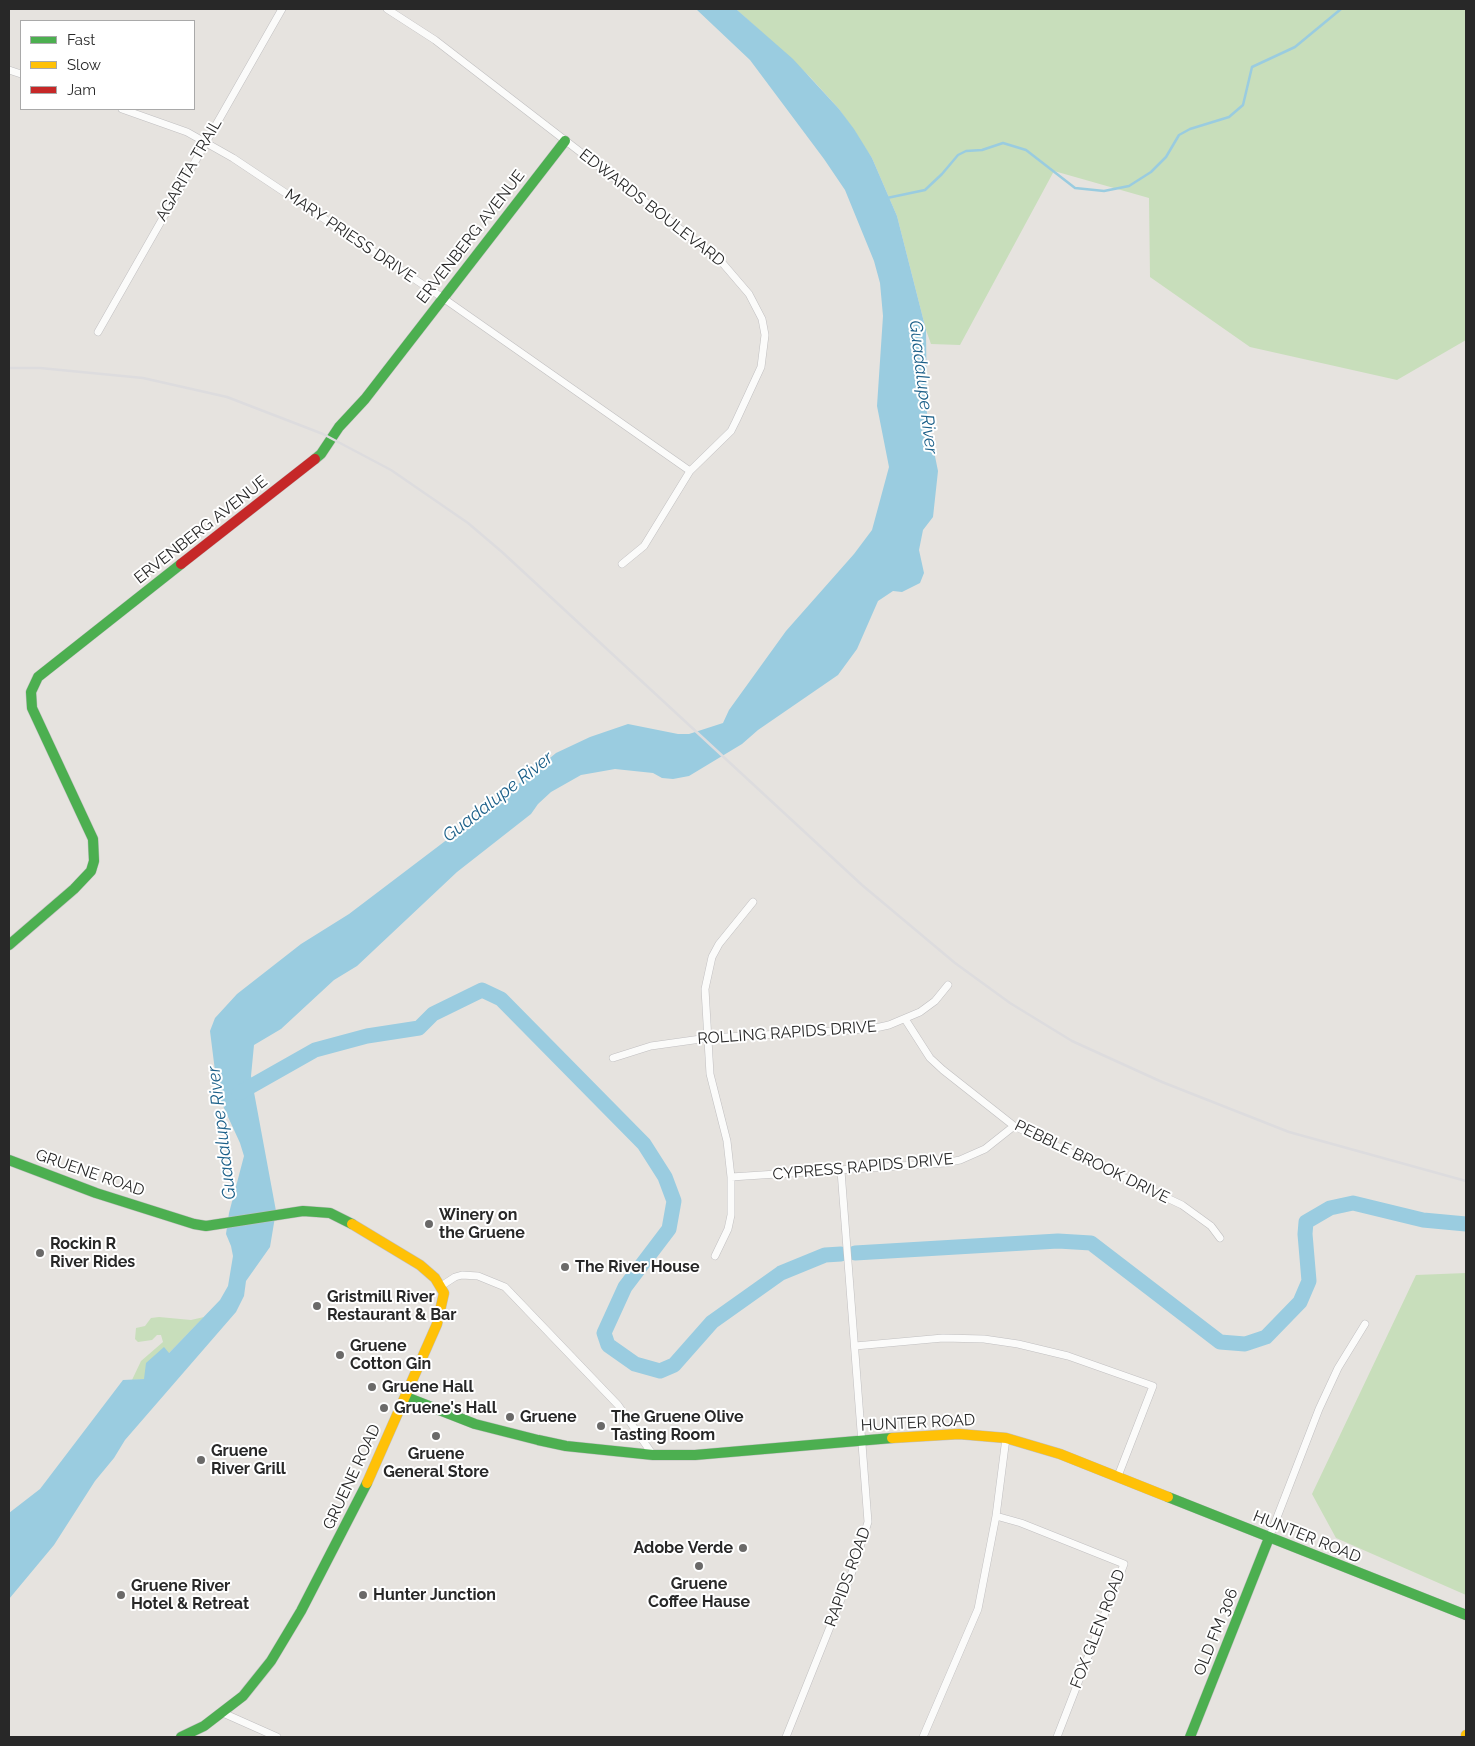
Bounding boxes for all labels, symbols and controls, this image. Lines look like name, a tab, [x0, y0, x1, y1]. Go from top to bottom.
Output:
legend	[20, 20, 195, 110]
text: Fast	[67, 31, 95, 49]
text: Slow	[67, 56, 101, 74]
text: Jam	[67, 81, 96, 99]
street label: AGARITA TRAIL	[152, 115, 226, 225]
street label: EDWARDS BOULEVARD	[575, 145, 729, 271]
street label: ERVENBERG AVENUE	[413, 167, 529, 307]
street label: MARY PRIESS DRIVE	[281, 185, 419, 287]
water label: Guadalupe River	[904, 319, 942, 455]
street label: ERVENBERG AVENUE	[131, 472, 271, 588]
water label: Guadalupe River	[438, 747, 558, 847]
street label: ROLLING RAPIDS DRIVE	[697, 1017, 877, 1049]
water label: Guadalupe River	[203, 1065, 241, 1201]
street label: PEBBLE BROOK DRIVE	[1011, 1116, 1173, 1208]
street label: GRUENE ROAD	[33, 1145, 147, 1201]
street label: CYPRESS RAPIDS DRIVE	[772, 1150, 954, 1184]
place label: Winery on the Gruene	[439, 1205, 525, 1243]
marker: Winery on the Gruene	[423, 1218, 435, 1230]
place label: Rockin R River Rides	[50, 1234, 135, 1272]
marker: Rockin R River Rides	[34, 1247, 46, 1259]
place label: The River House	[575, 1257, 700, 1277]
marker: The River House	[559, 1261, 571, 1273]
place label: Gristmill River Restaurant & Bar	[327, 1287, 456, 1325]
marker: Gristmill River Restaurant & Bar	[311, 1300, 323, 1312]
place label: Gruene Cotton Gin	[350, 1336, 431, 1374]
marker: Gruene Cotton Gin	[334, 1349, 346, 1361]
place label: Gruene Hall	[382, 1377, 473, 1397]
marker: Gruene Hall	[366, 1381, 378, 1393]
place label: Gruene's Hall	[394, 1398, 497, 1418]
marker: Gruene's Hall	[378, 1402, 390, 1414]
place label: Gruene	[520, 1407, 577, 1427]
place label: The Gruene Olive Tasting Room	[611, 1407, 744, 1445]
street label: HUNTER ROAD	[860, 1410, 976, 1436]
marker: Gruene	[504, 1411, 516, 1423]
marker: The Gruene Olive Tasting Room	[595, 1420, 607, 1432]
street label: GRUENE ROAD	[319, 1421, 385, 1533]
marker: Gruene General Store	[430, 1430, 442, 1442]
place label: Gruene River Grill	[211, 1441, 286, 1479]
place label: Gruene General Store	[383, 1444, 489, 1482]
marker: Gruene River Grill	[195, 1454, 207, 1466]
street label: HUNTER ROAD	[1250, 1507, 1364, 1567]
street label: RAPIDS ROAD	[821, 1525, 875, 1629]
place label: Adobe Verde	[634, 1538, 733, 1558]
marker: Adobe Verde	[737, 1542, 749, 1554]
marker: Gruene Coffee Hause	[693, 1560, 705, 1572]
street label: FOX GLEN ROAD	[1066, 1567, 1130, 1691]
place label: Gruene Coffee Hause	[648, 1574, 750, 1612]
place label: Gruene River Hotel & Retreat	[131, 1576, 249, 1614]
place label: Hunter Junction	[373, 1585, 496, 1605]
street label: OLD FM 306	[1190, 1586, 1242, 1678]
marker: Gruene River Hotel & Retreat	[115, 1589, 127, 1601]
marker: Hunter Junction	[357, 1589, 369, 1601]

